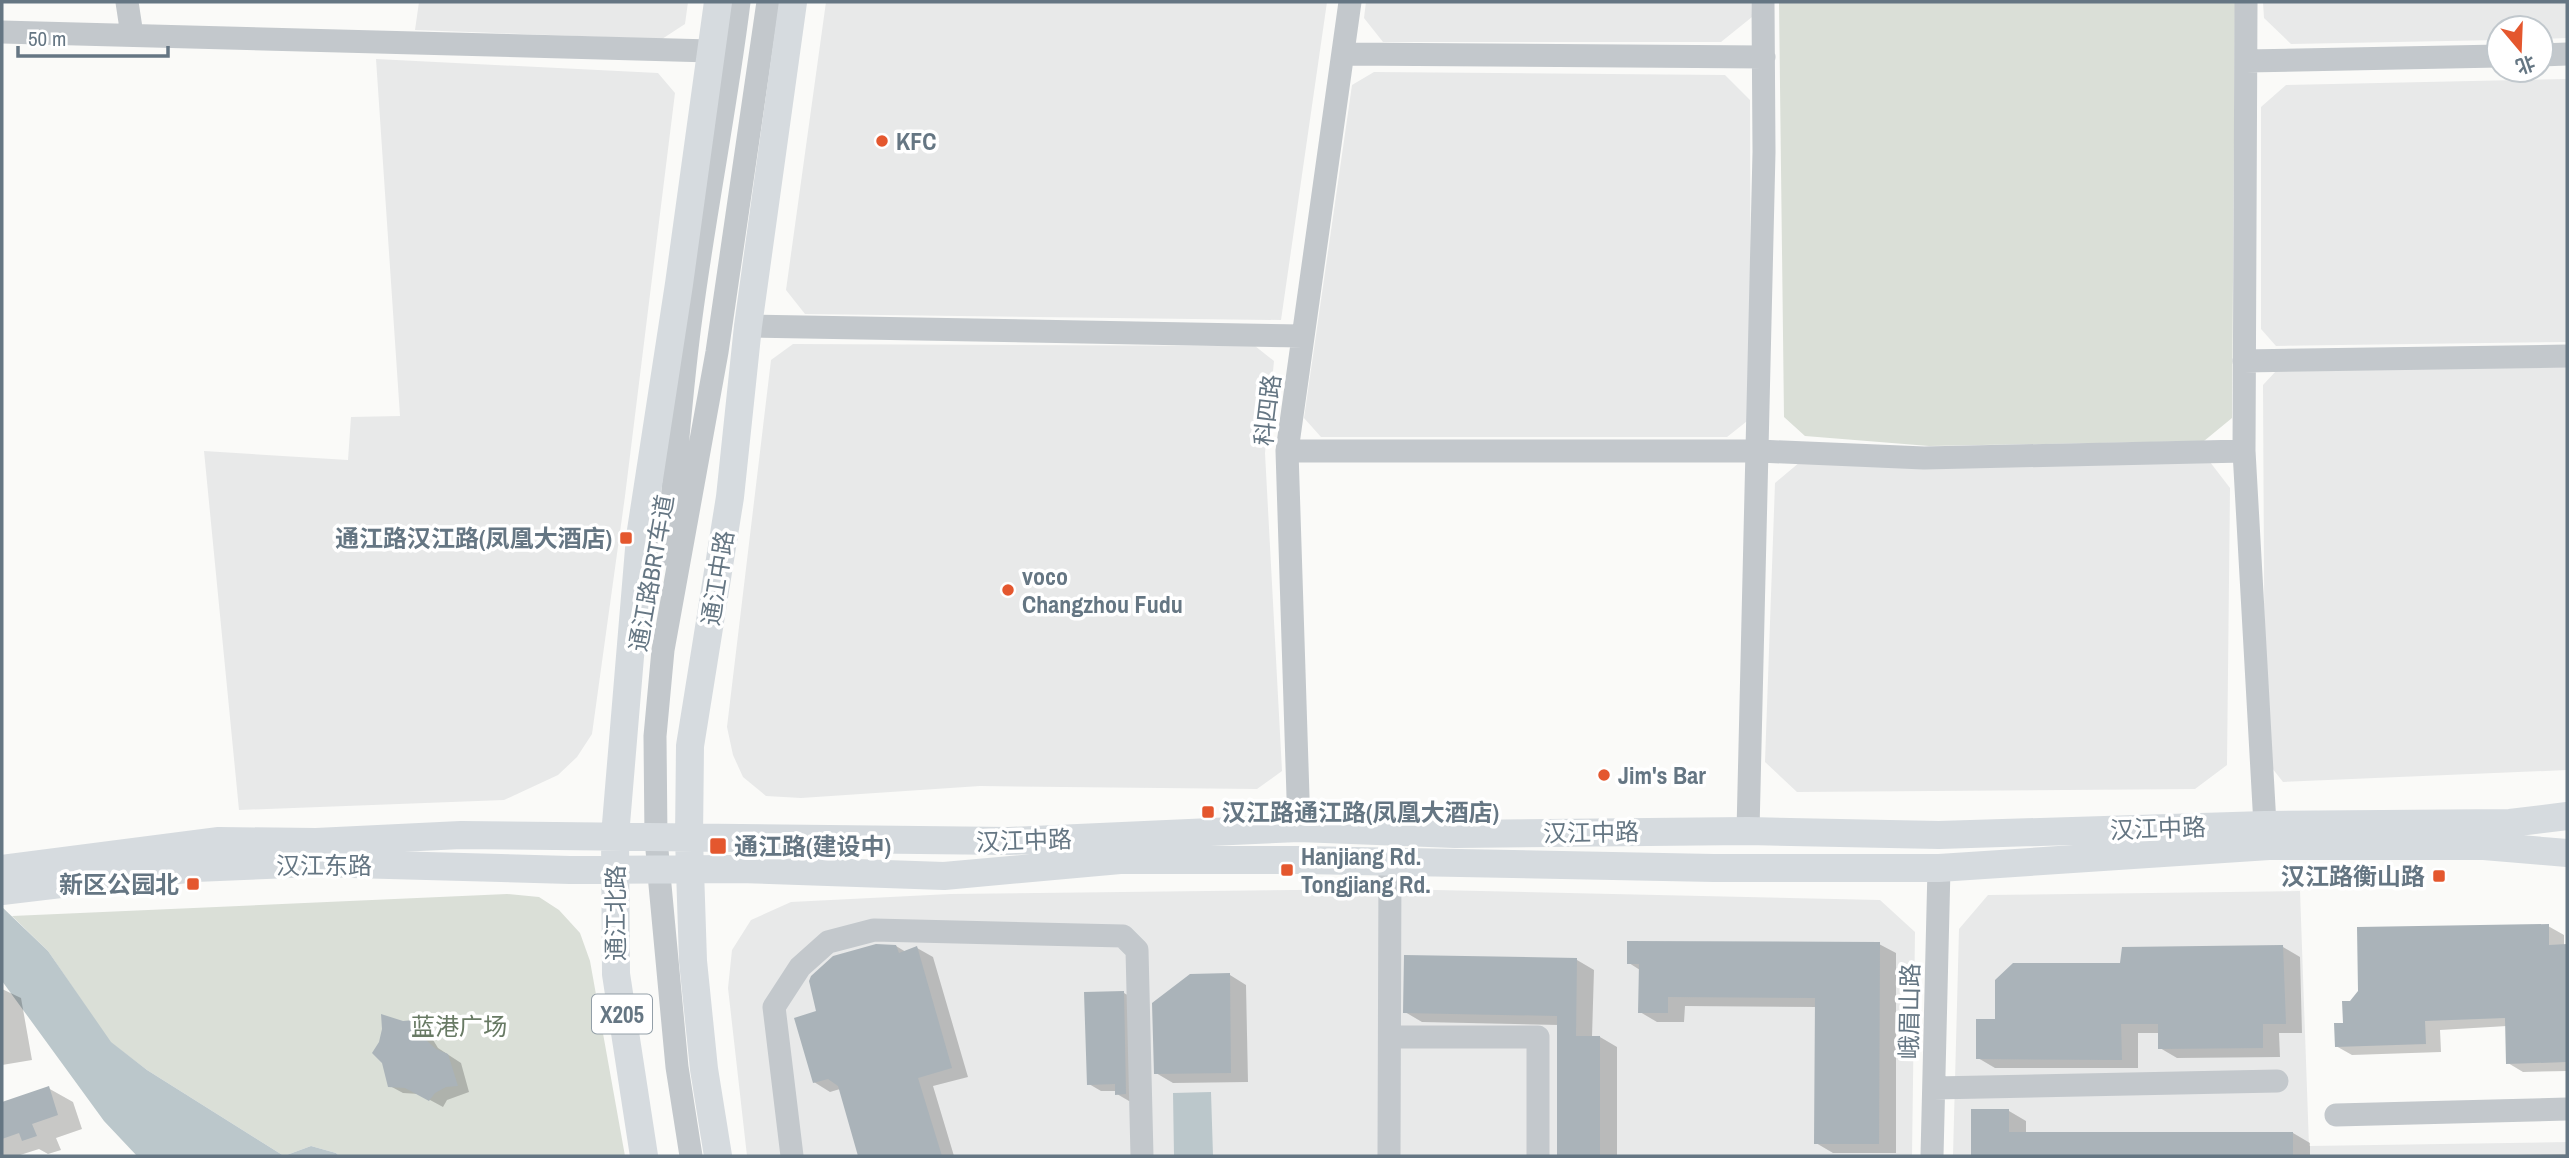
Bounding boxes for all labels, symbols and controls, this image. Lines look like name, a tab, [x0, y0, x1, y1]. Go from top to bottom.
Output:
scale bar	[18, 14, 168, 58]
north arrow	[2485, 14, 2555, 84]
text: 50 m	[28, 24, 66, 53]
text: 北	[2512, 50, 2539, 80]
place label: KFC	[896, 125, 936, 157]
marker: KFC	[874, 133, 890, 149]
street label: 科四路	[1247, 372, 1287, 448]
street label: 通江路BRT车道	[621, 492, 681, 654]
place label: 通江路汉江路(凤凰大酒店)	[335, 522, 612, 554]
street label: 通江中路	[694, 528, 740, 628]
marker: 通江路汉江路(凤凰大酒店)	[618, 530, 634, 546]
place label: voco Changzhou Fudu	[1022, 560, 1183, 620]
marker: voco Changzhou Fudu	[1000, 582, 1016, 598]
place label: Jim's Bar	[1618, 759, 1706, 791]
marker: Jim's Bar	[1596, 767, 1612, 783]
place label: 汉江路通江路(凤凰大酒店)	[1222, 796, 1499, 828]
marker: 汉江路通江路(凤凰大酒店)	[1200, 804, 1216, 820]
street label: 汉江中路	[2109, 810, 2207, 846]
street label: 汉江中路	[1543, 815, 1639, 849]
street label: 汉江中路	[975, 822, 1073, 858]
place label: 通江路(建设中)	[734, 830, 891, 862]
marker: 通江路(建设中)	[708, 836, 728, 856]
place label: Hanjiang Rd. Tongjiang Rd.	[1301, 840, 1431, 900]
street label: 汉江东路	[276, 849, 372, 881]
place label: 汉江路衡山路	[2281, 860, 2425, 892]
marker: Hanjiang Rd. Tongjiang Rd.	[1279, 862, 1295, 878]
street label: 通江北路	[599, 865, 631, 961]
place label: 新区公园北	[59, 868, 179, 900]
marker: 汉江路衡山路	[2431, 868, 2447, 884]
marker: 新区公园北	[185, 876, 201, 892]
street label: 峨眉山路	[1892, 963, 1926, 1059]
road number: X205	[592, 995, 652, 1034]
park label: 蓝港广场	[411, 1010, 507, 1042]

